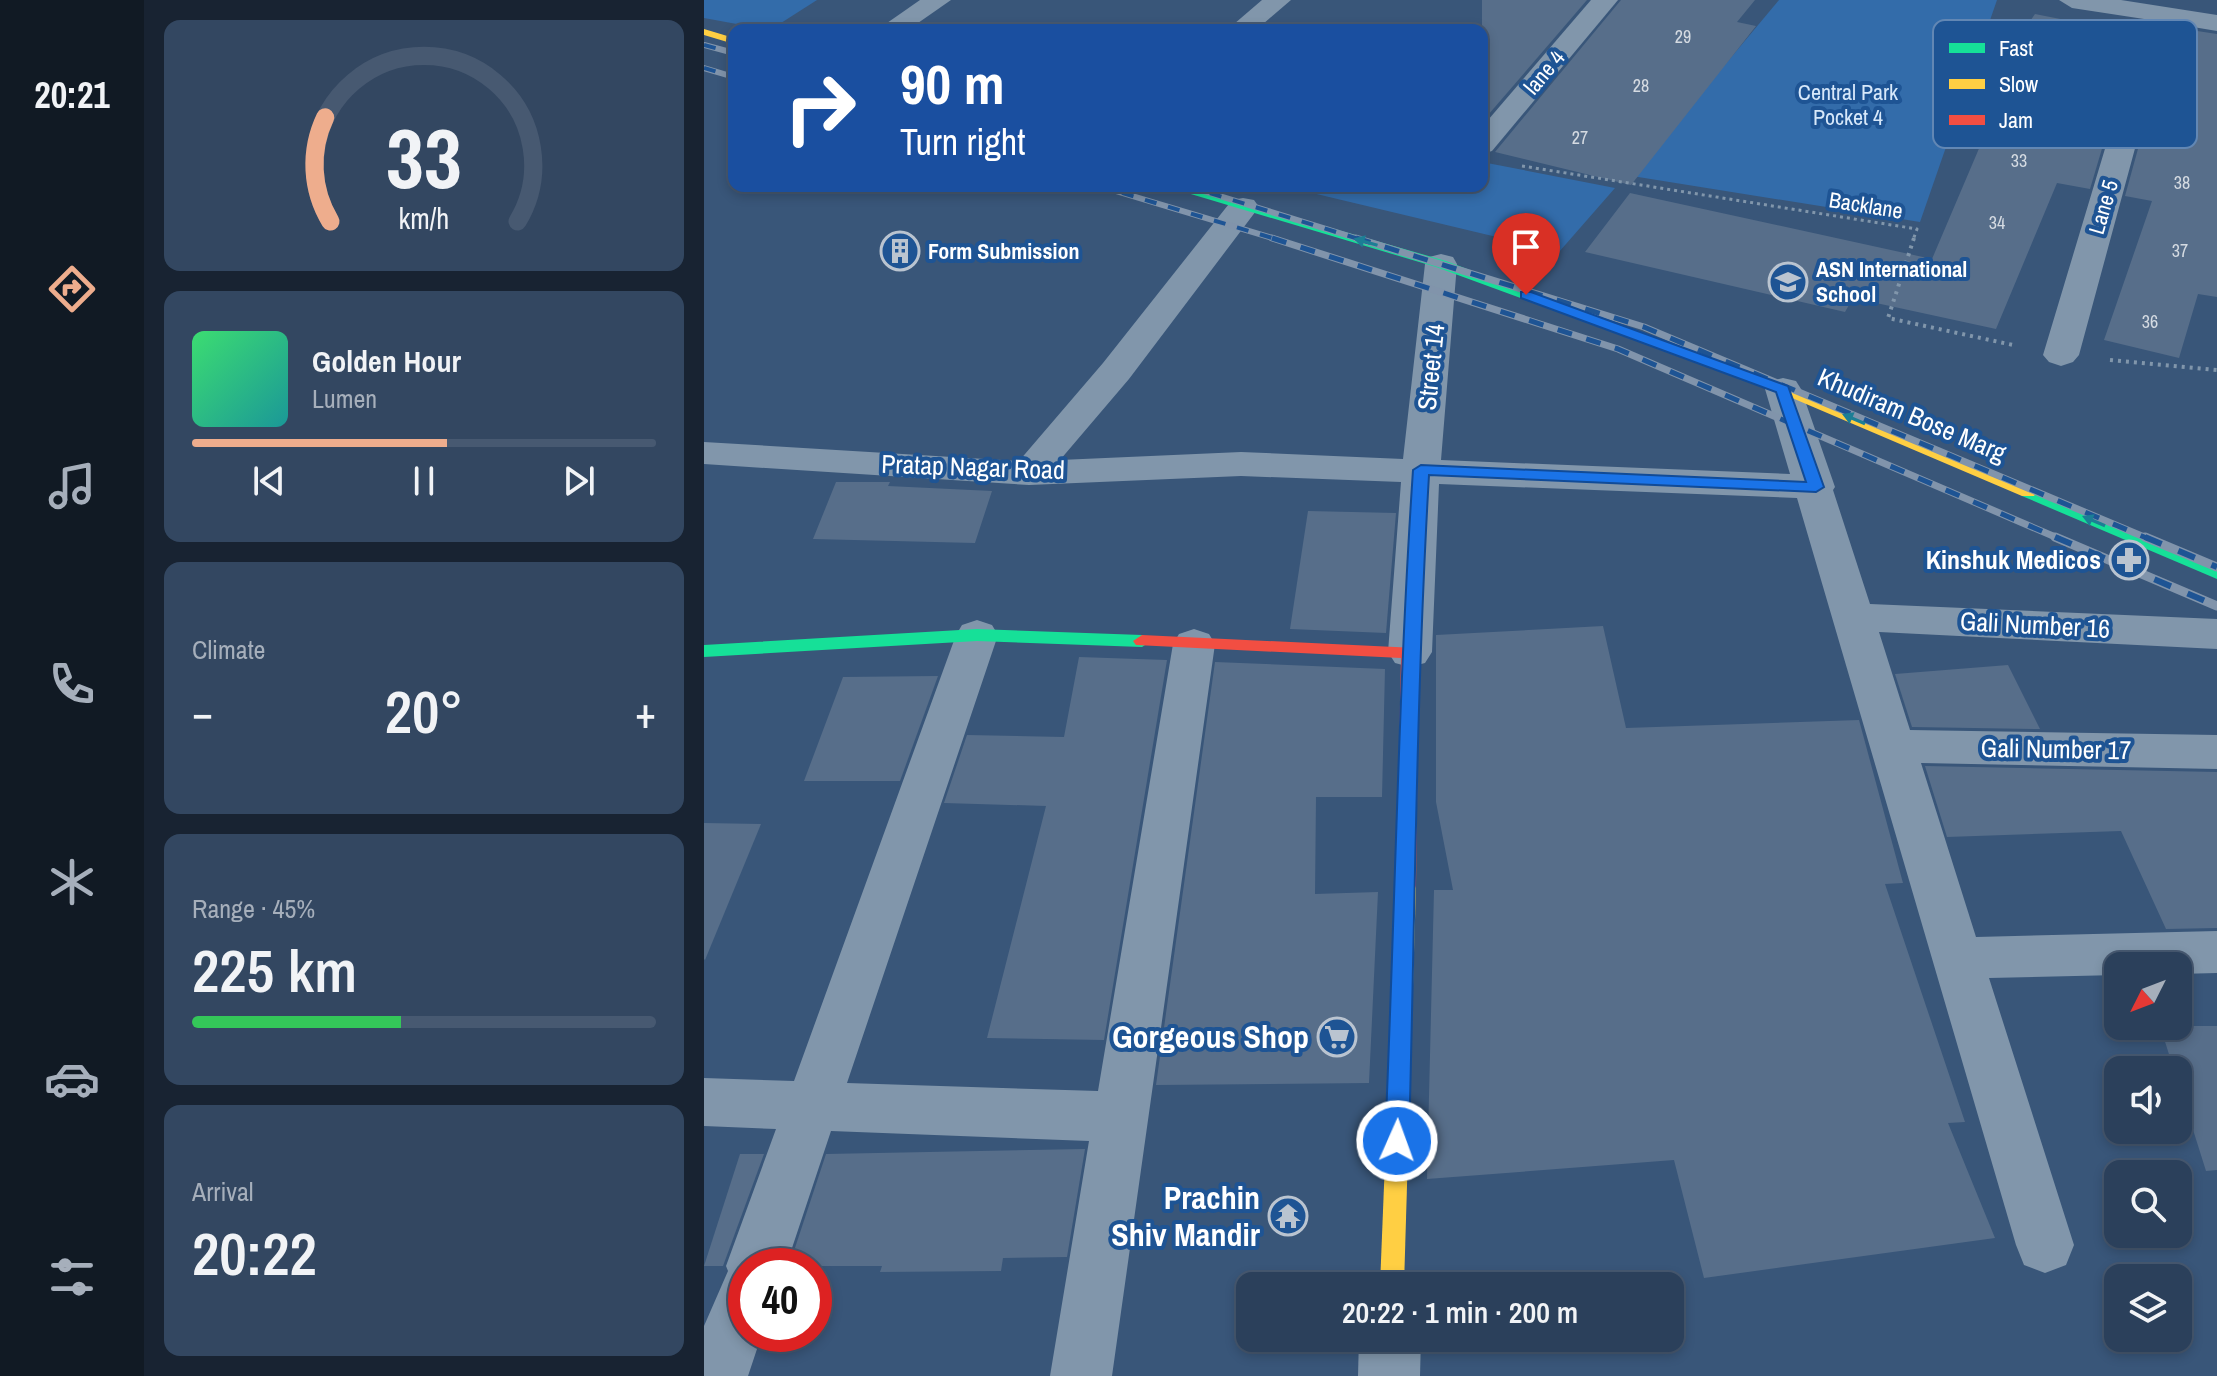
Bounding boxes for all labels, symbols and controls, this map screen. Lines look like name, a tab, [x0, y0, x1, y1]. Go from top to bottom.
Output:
legend	[1933, 20, 2197, 148]
house number: 29	[1675, 24, 1691, 49]
text: Fast	[1999, 33, 2033, 63]
street label: lane 4	[1517, 44, 1571, 100]
text: 90 m	[900, 46, 1005, 121]
icon: right	[768, 56, 872, 160]
text: Slow	[1999, 69, 2038, 99]
text: 20:21	[34, 71, 110, 119]
house number: 28	[1633, 73, 1649, 98]
park label: Central Park Pocket 4	[1798, 77, 1899, 132]
text: 33	[386, 101, 462, 213]
text: Jam	[1999, 105, 2033, 135]
text: Turn right	[900, 118, 1025, 166]
house number: 27	[1572, 125, 1588, 150]
house number: 33	[2011, 148, 2027, 173]
house number: 38	[2174, 170, 2190, 195]
street label: Lane 5	[2081, 176, 2125, 238]
street label: Backlane	[1827, 184, 1905, 226]
text: km/h	[399, 199, 449, 238]
house number: 34	[1989, 210, 2005, 235]
pin	[1492, 213, 1560, 295]
icon: arrive	[1504, 225, 1548, 269]
building icon: Form Submission	[879, 230, 921, 272]
place label: Form Submission	[928, 236, 1080, 266]
one-way arrow	[1353, 236, 1378, 248]
house number: 37	[2172, 238, 2188, 263]
place label: ASN International School	[1816, 254, 1967, 309]
icon: directions	[44, 261, 100, 317]
school or university icon: ASN International School	[1767, 261, 1809, 303]
house number: 36	[2142, 309, 2158, 334]
street label: Street 14	[1409, 322, 1452, 412]
text: Golden Hour	[312, 341, 461, 381]
street label: Khudiram Bose Marg	[1813, 359, 2012, 470]
text: Lumen	[312, 381, 377, 416]
one-way arrow	[1842, 413, 1866, 426]
street label: Pratap Nagar Road	[881, 446, 1065, 487]
icon: music	[44, 458, 100, 514]
icon: previous	[247, 459, 291, 503]
icon: pause	[402, 459, 446, 503]
icon: next	[557, 459, 601, 503]
one-way arrow	[2082, 514, 2105, 527]
pharmacy icon: Kinshuk Medicos	[2108, 539, 2150, 581]
place label: Kinshuk Medicos	[1926, 542, 2101, 577]
street label: Gali Number 16	[1959, 603, 2111, 646]
text: Climate	[192, 632, 265, 667]
icon: phone	[44, 656, 100, 712]
text: 20°	[385, 671, 463, 752]
text: −	[192, 682, 213, 742]
text: +	[635, 682, 656, 742]
street label: Gali Number 17	[1980, 730, 2132, 767]
icon: climate	[44, 854, 100, 910]
text: Range · 45%	[192, 891, 315, 926]
text: 225 km	[192, 930, 357, 1011]
north arrow	[2104, 952, 2192, 1040]
map controls	[2104, 952, 2192, 1352]
place label: Gorgeous Shop	[1112, 1015, 1309, 1058]
supermarket icon: Gorgeous Shop	[1316, 1016, 1358, 1058]
icon: car	[44, 1051, 100, 1107]
button: sound	[2104, 1056, 2192, 1144]
position arrow	[1355, 1099, 1439, 1183]
button: search	[2104, 1160, 2192, 1248]
text: Arrival	[192, 1174, 254, 1209]
place label: Prachin Shiv Mandir	[1111, 1176, 1261, 1256]
temple icon: Prachin Shiv Mandir	[1267, 1195, 1309, 1237]
text: 20:22	[192, 1213, 317, 1294]
speed limit sign: 40	[728, 1248, 832, 1352]
icon: filters	[44, 1249, 100, 1305]
button: layers	[2104, 1264, 2192, 1352]
text: 20:22 · 1 min · 200 m	[1342, 1292, 1578, 1332]

